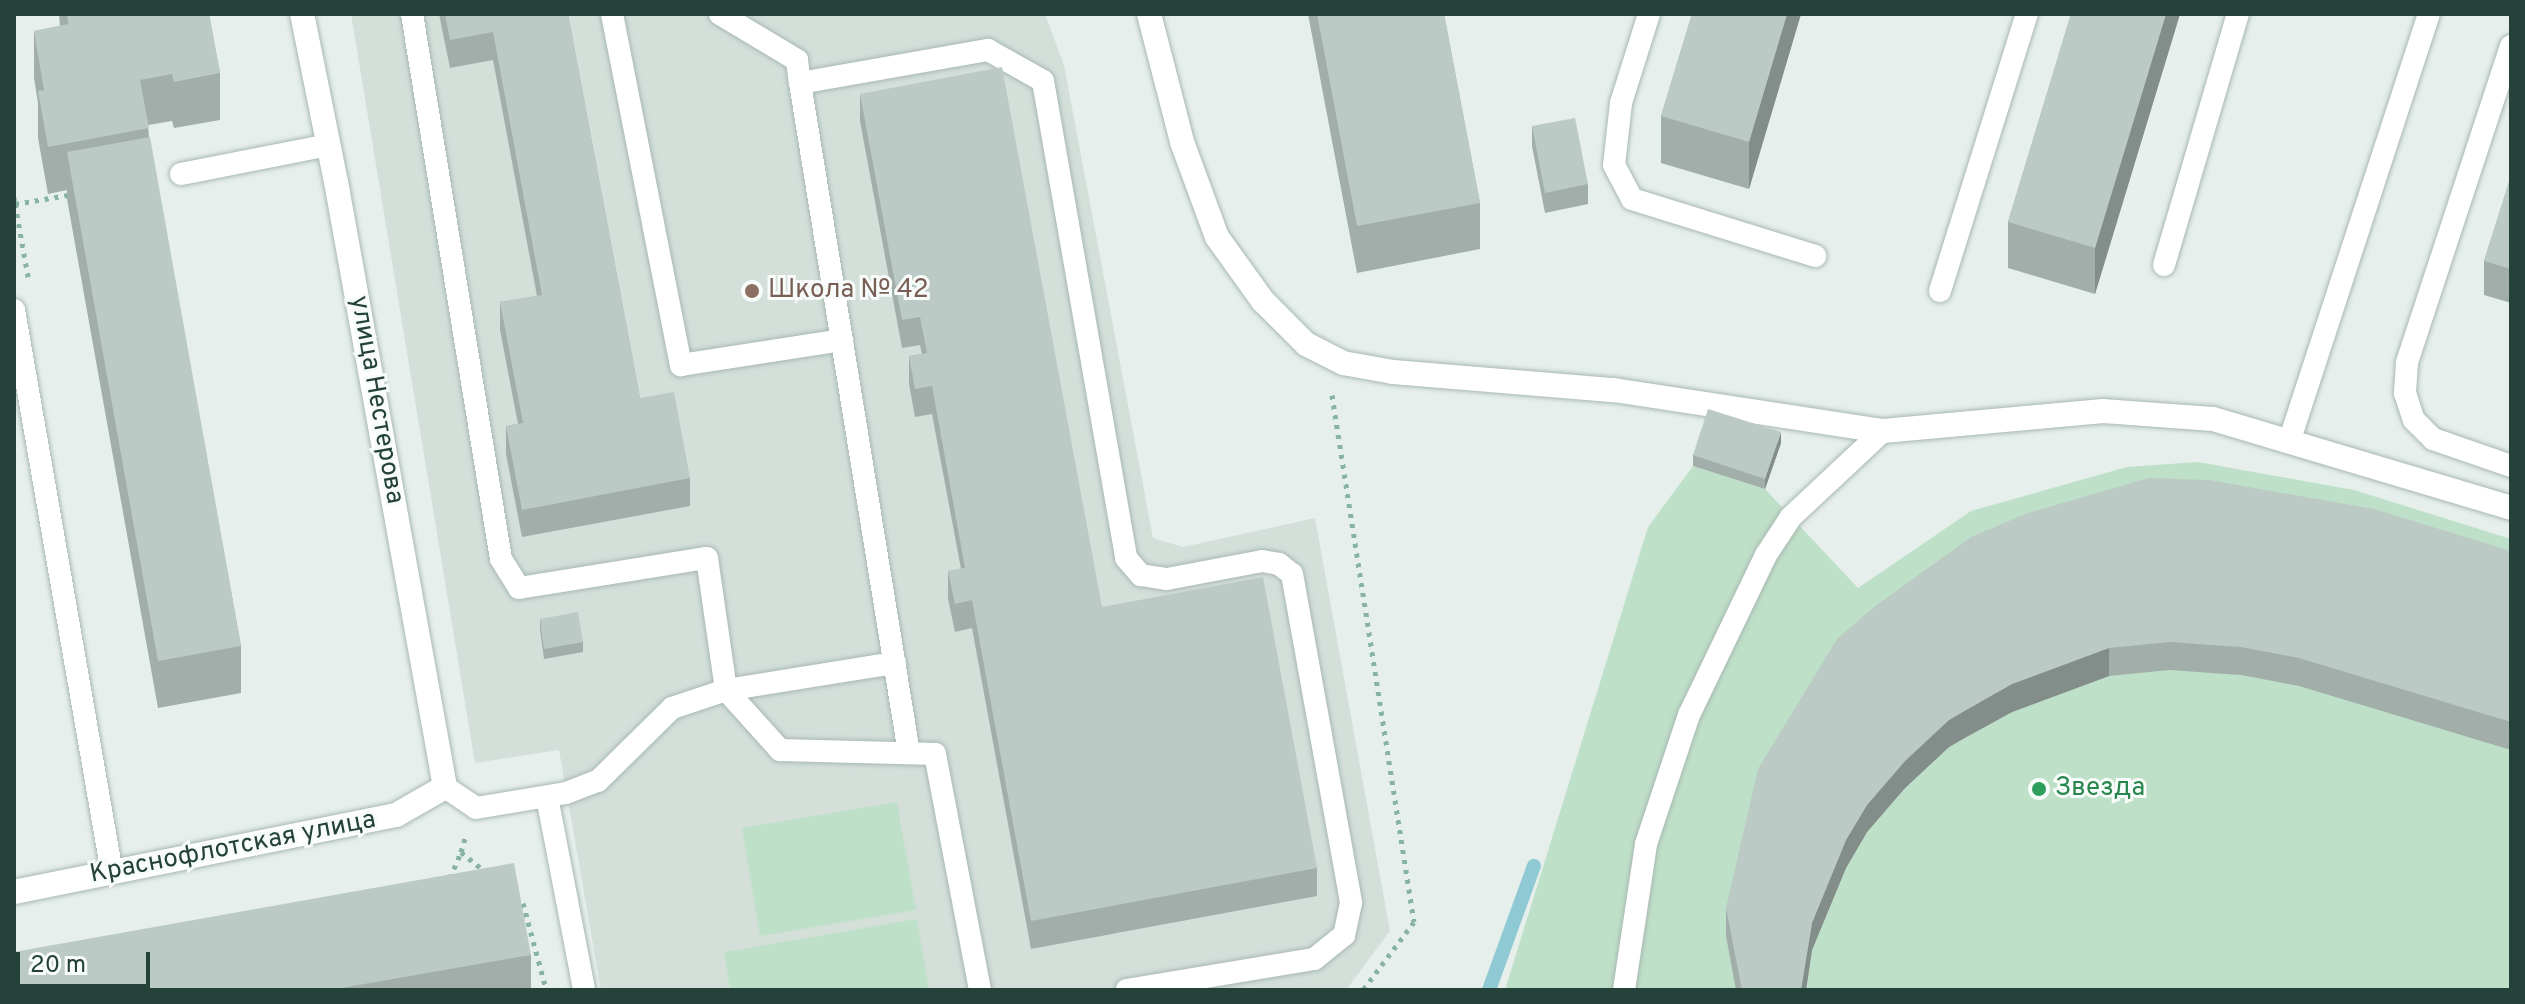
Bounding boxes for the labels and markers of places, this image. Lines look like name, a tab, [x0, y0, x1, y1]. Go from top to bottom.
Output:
place label: Школа № 42	[768, 275, 929, 307]
marker: Школа № 42	[743, 282, 761, 300]
place label: Звезда	[2055, 773, 2145, 805]
marker: Звезда	[2030, 780, 2048, 798]

